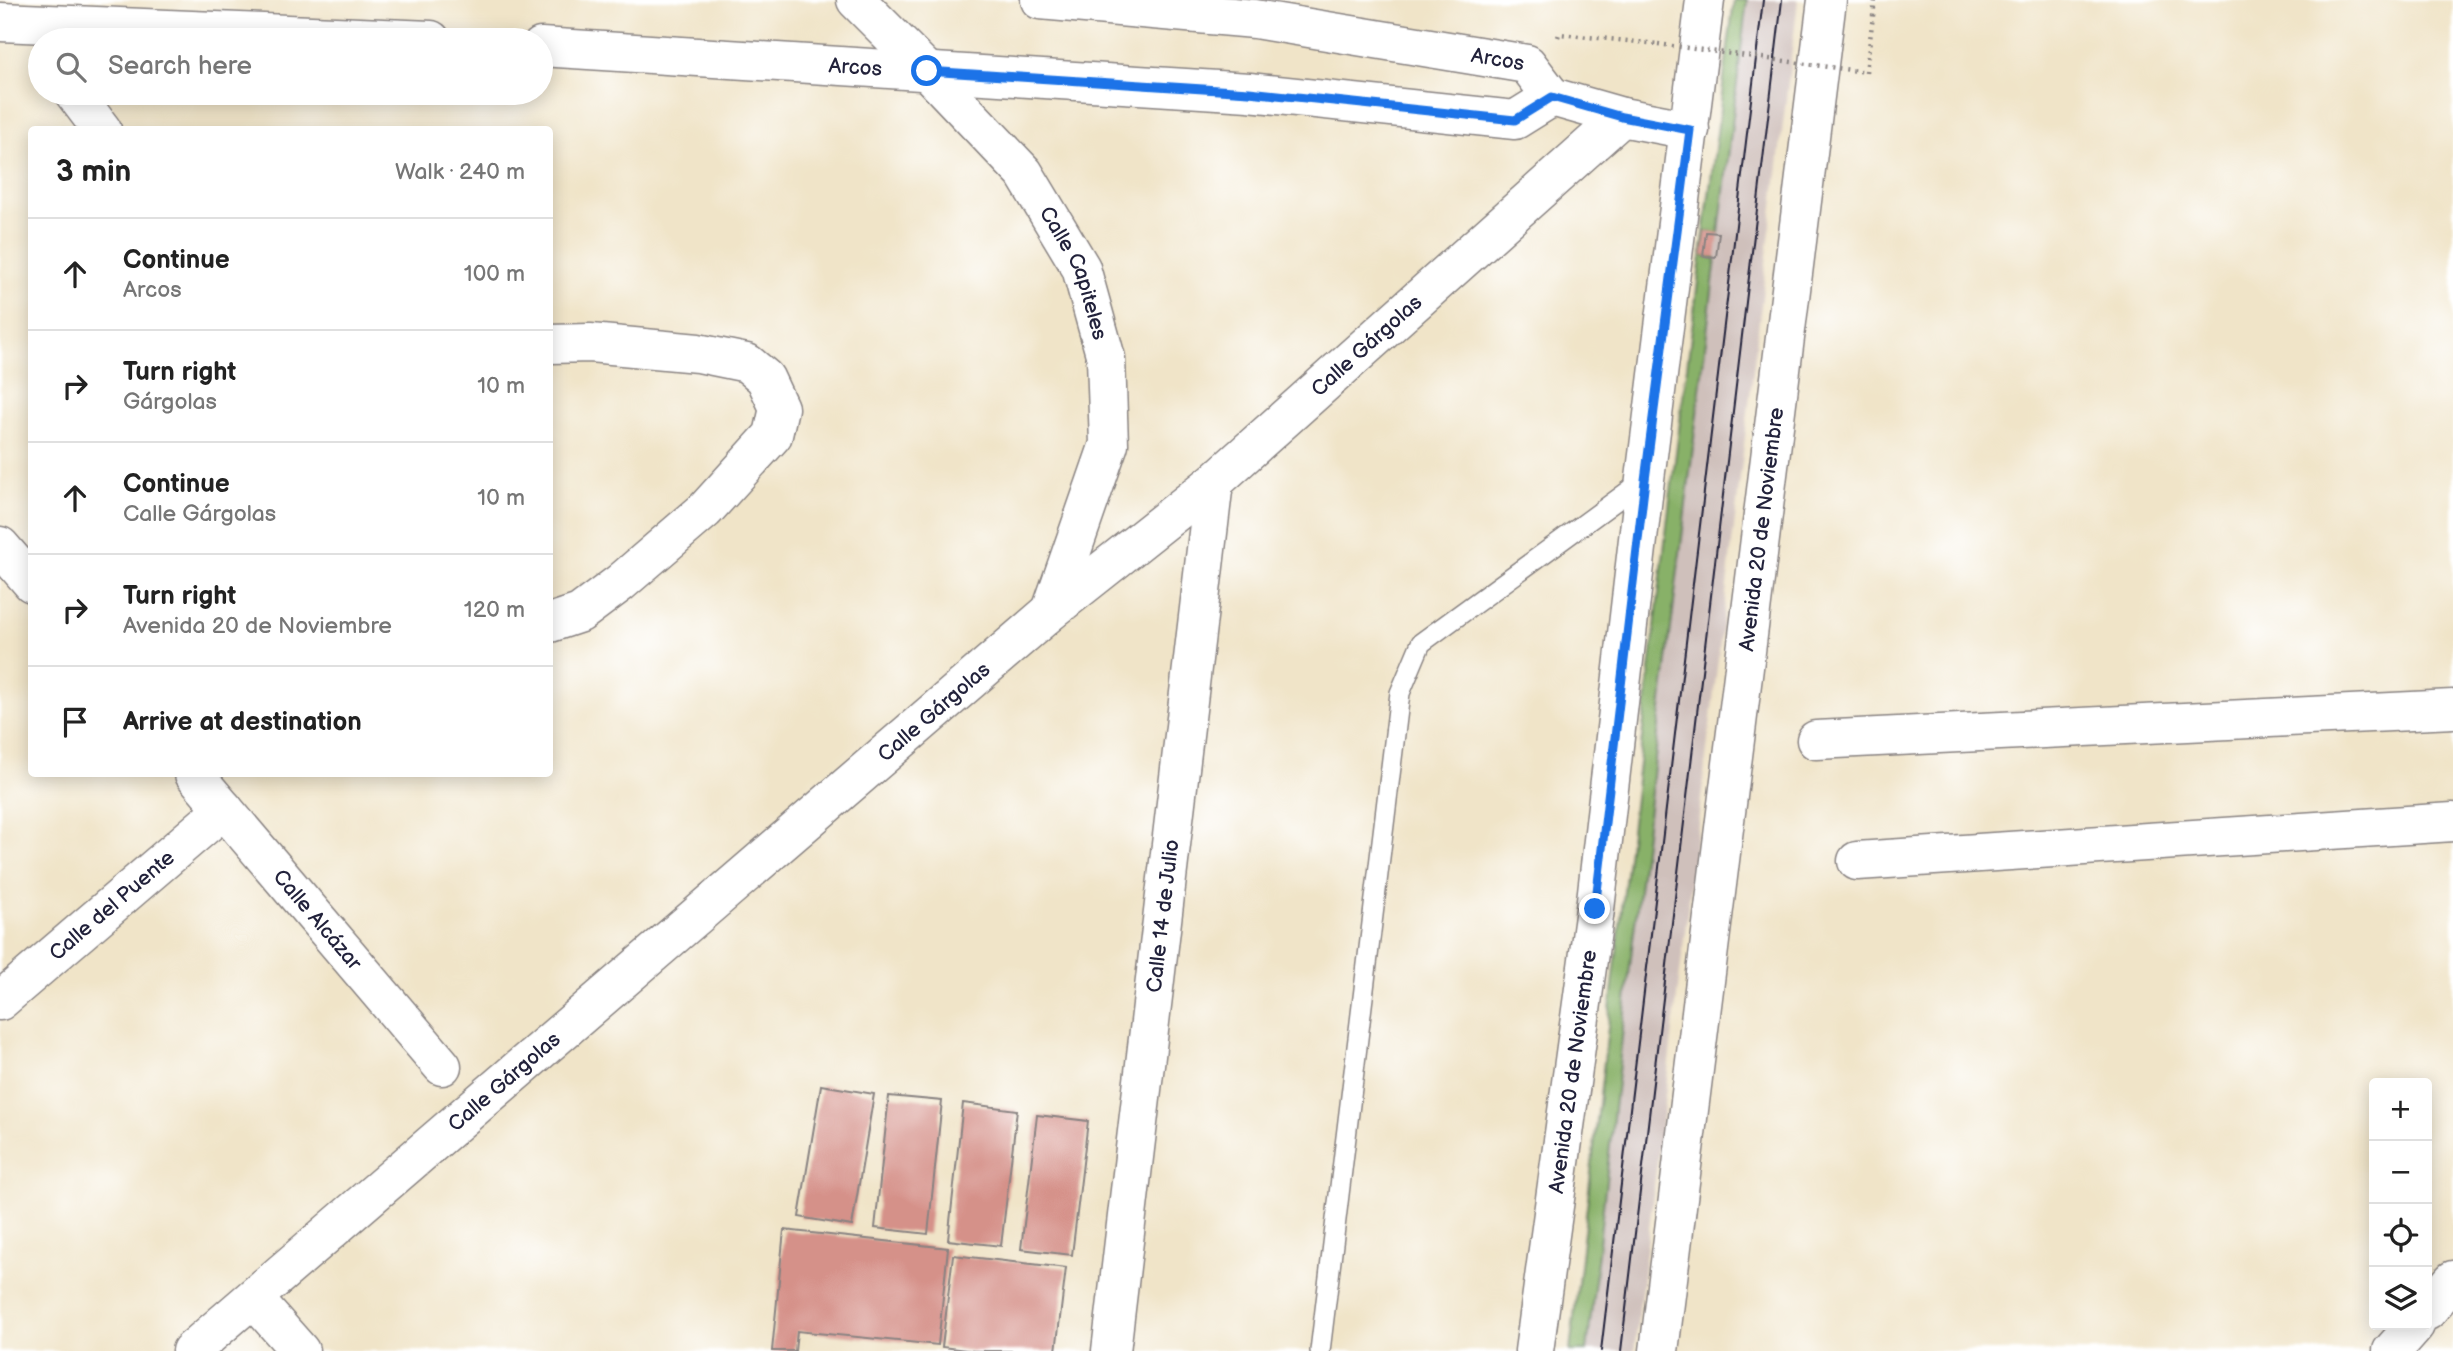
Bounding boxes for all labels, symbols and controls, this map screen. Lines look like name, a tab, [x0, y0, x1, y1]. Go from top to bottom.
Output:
search box	[28, 28, 553, 105]
street label: Arcos	[1469, 43, 1526, 76]
icon: search	[52, 48, 90, 86]
text: Search here	[108, 51, 252, 82]
street label: Arcos	[828, 53, 883, 82]
route start	[911, 55, 942, 86]
text: 3 min	[56, 154, 131, 190]
text: Walk · 240 m	[395, 158, 525, 186]
street label: Calle Capiteles	[1034, 202, 1112, 343]
text: Continue	[123, 245, 230, 276]
icon: ahead	[56, 255, 94, 293]
text: 100 m	[464, 260, 525, 288]
text: Arcos	[123, 276, 182, 304]
street label: Calle Gárgolas	[1306, 290, 1427, 402]
text: Turn right	[123, 357, 236, 388]
icon: right	[56, 367, 94, 405]
text: 10 m	[477, 372, 525, 400]
text: Gárgolas	[123, 388, 217, 416]
street label: Avenida 20 de Noviembre	[1734, 406, 1789, 653]
text: Continue	[123, 469, 230, 500]
icon: ahead	[56, 479, 94, 517]
text: 10 m	[477, 484, 525, 512]
text: Calle Gárgolas	[123, 500, 276, 528]
text: Turn right	[123, 581, 236, 612]
icon: right	[56, 591, 94, 629]
text: 120 m	[464, 596, 525, 624]
text: Avenida 20 de Noviembre	[123, 612, 392, 640]
street label: Calle Gárgolas	[873, 657, 995, 767]
icon: arrive	[56, 703, 94, 741]
text: Arrive at destination	[123, 707, 362, 738]
street label: Calle 14 de Julio	[1142, 838, 1185, 994]
street label: Calle del Puente	[44, 845, 180, 966]
street label: Calle Alcázar	[268, 865, 367, 976]
route end	[1579, 893, 1610, 924]
street label: Avenida 20 de Noviembre	[1544, 948, 1602, 1195]
street label: Calle Gárgolas	[443, 1027, 566, 1137]
map controls	[2369, 1078, 2432, 1330]
button: +	[2369, 1078, 2432, 1141]
button: −	[2369, 1141, 2432, 1204]
button: locate	[2369, 1204, 2432, 1267]
button: layers	[2369, 1267, 2432, 1330]

